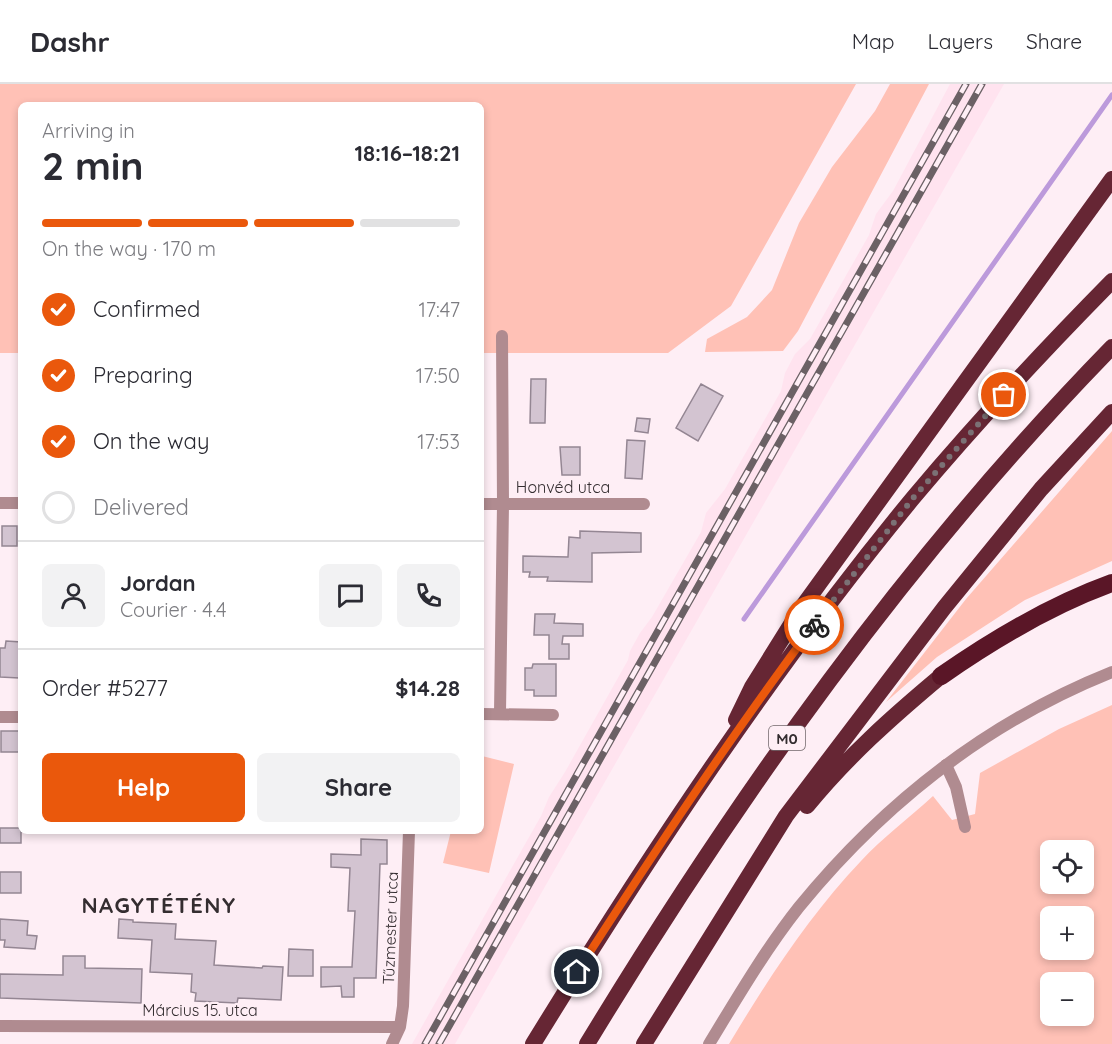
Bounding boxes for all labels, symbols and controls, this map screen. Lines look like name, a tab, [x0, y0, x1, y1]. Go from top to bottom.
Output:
text: Dashr	[30, 24, 110, 59]
text: Map	[852, 28, 895, 54]
text: Layers	[928, 28, 993, 54]
text: Share	[1026, 28, 1082, 54]
text: Arriving in	[42, 118, 135, 143]
text: 18:16–18:21	[354, 139, 460, 167]
text: 2 min	[42, 141, 144, 190]
text: On the way · 170 m	[42, 236, 216, 261]
icon: check	[42, 293, 75, 326]
text: Confirmed	[93, 295, 200, 323]
text: 17:47	[418, 297, 460, 322]
icon: check	[42, 359, 75, 392]
text: Preparing	[93, 361, 193, 389]
text: 17:50	[416, 363, 460, 388]
pin	[978, 369, 1029, 420]
icon: bag	[987, 378, 1020, 411]
icon: check	[42, 425, 75, 458]
text: On the way	[93, 427, 209, 455]
text: 17:53	[417, 429, 460, 454]
street label: Honvéd utca	[516, 477, 610, 497]
text: Delivered	[93, 493, 189, 521]
button: person	[42, 564, 105, 627]
button: chat	[319, 564, 382, 627]
button: phone	[397, 564, 460, 627]
text: Jordan	[120, 569, 196, 597]
courier	[784, 595, 844, 655]
text: Courier · 4.4	[120, 597, 226, 622]
icon: bike	[798, 609, 831, 642]
text: Order #5277	[42, 674, 168, 702]
text: $14.28	[395, 674, 460, 702]
road number: M0	[769, 726, 805, 750]
button: Help	[42, 753, 245, 822]
button: Share	[257, 753, 460, 822]
map controls	[1040, 840, 1094, 1026]
button: locate	[1040, 840, 1094, 894]
street label: Tűzmester utca	[378, 871, 402, 985]
district label: NAGYTÉTÉNY	[81, 891, 237, 919]
button: +	[1040, 906, 1094, 960]
pin	[551, 946, 602, 997]
icon: home	[560, 955, 593, 988]
button: −	[1040, 972, 1094, 1026]
street label: Március 15. utca	[142, 1000, 258, 1020]

